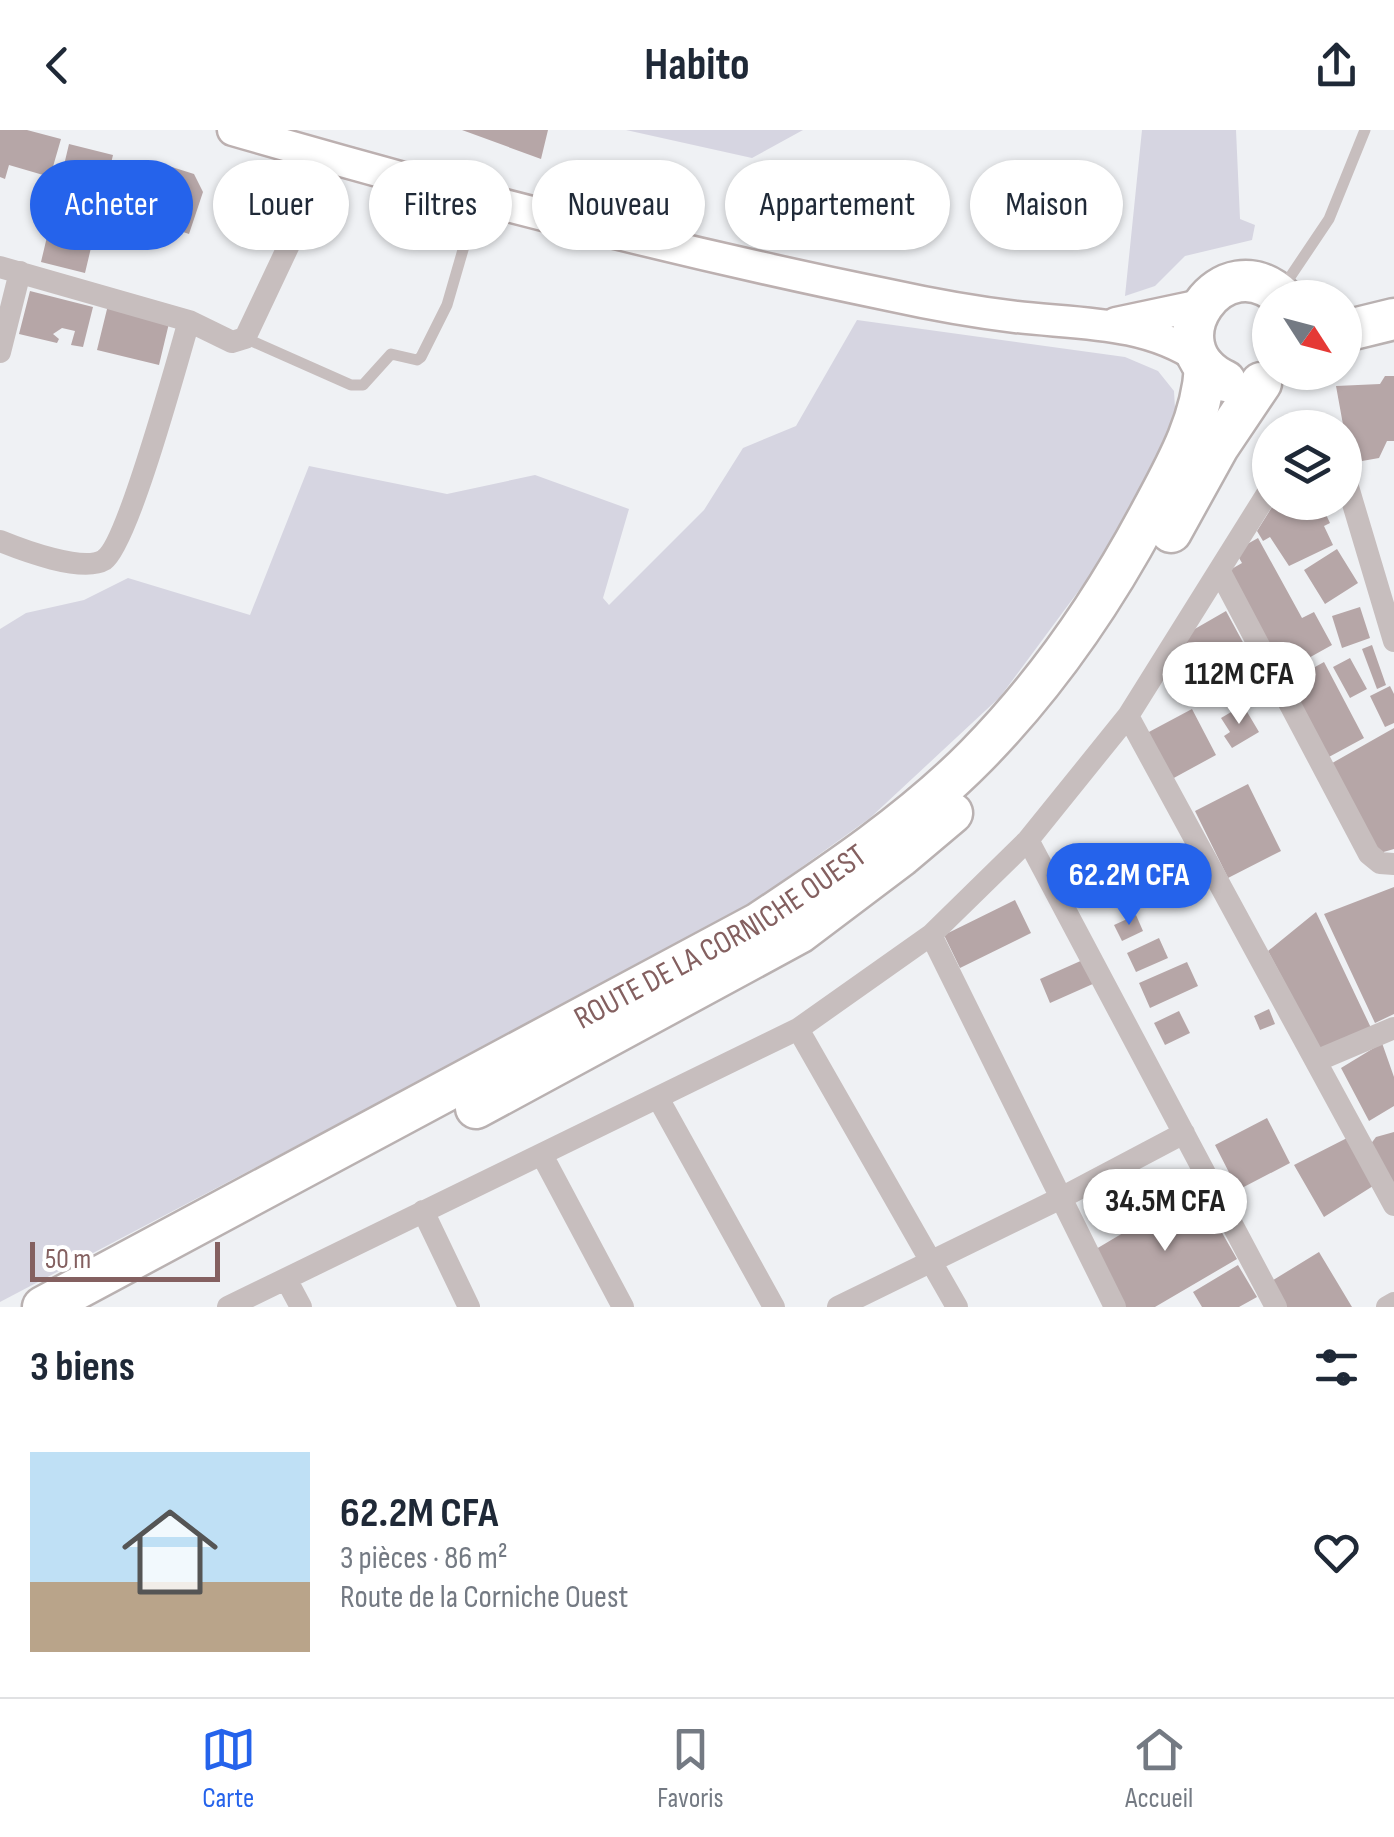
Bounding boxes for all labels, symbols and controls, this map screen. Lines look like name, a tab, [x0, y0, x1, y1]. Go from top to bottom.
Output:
icon: back	[30, 38, 85, 93]
text: Habito	[644, 38, 750, 93]
icon: share	[1309, 38, 1364, 93]
chip: Acheter	[30, 160, 193, 250]
chip: Louer	[213, 160, 349, 250]
chip: Filtres	[369, 160, 512, 250]
chip: Nouveau	[532, 160, 705, 250]
chip: Appartement	[725, 160, 950, 250]
chip: Maison	[970, 160, 1123, 250]
north arrow	[1252, 280, 1362, 390]
map controls	[1252, 280, 1362, 520]
button: layers	[1252, 410, 1362, 520]
pin: 112M CFA	[1136, 642, 1342, 727]
text: 112M CFA	[1185, 655, 1293, 694]
street label: ROUTE DE LA CORNICHE OUEST	[568, 836, 874, 1038]
pin: 62.2M CFA	[1015, 843, 1243, 928]
text: 62.2M CFA	[1069, 856, 1189, 895]
pin: 34.5M CFA	[1051, 1169, 1279, 1254]
text: 34.5M CFA	[1105, 1182, 1225, 1221]
scale bar	[30, 1237, 220, 1282]
text: 50 m	[45, 1243, 91, 1276]
icon: filters	[1309, 1340, 1364, 1395]
text: 3 biens	[30, 1342, 135, 1393]
text: 62.2M CFA	[340, 1488, 498, 1539]
icon: home	[110, 1492, 230, 1612]
icon: heart	[1309, 1525, 1364, 1580]
text: 3 pièces · 86 m²	[340, 1539, 508, 1578]
text: Route de la Corniche Ouest	[340, 1578, 628, 1617]
tab: Carte	[201, 1722, 256, 1815]
tab: Favoris	[657, 1722, 724, 1815]
tab: Accueil	[1125, 1722, 1193, 1815]

